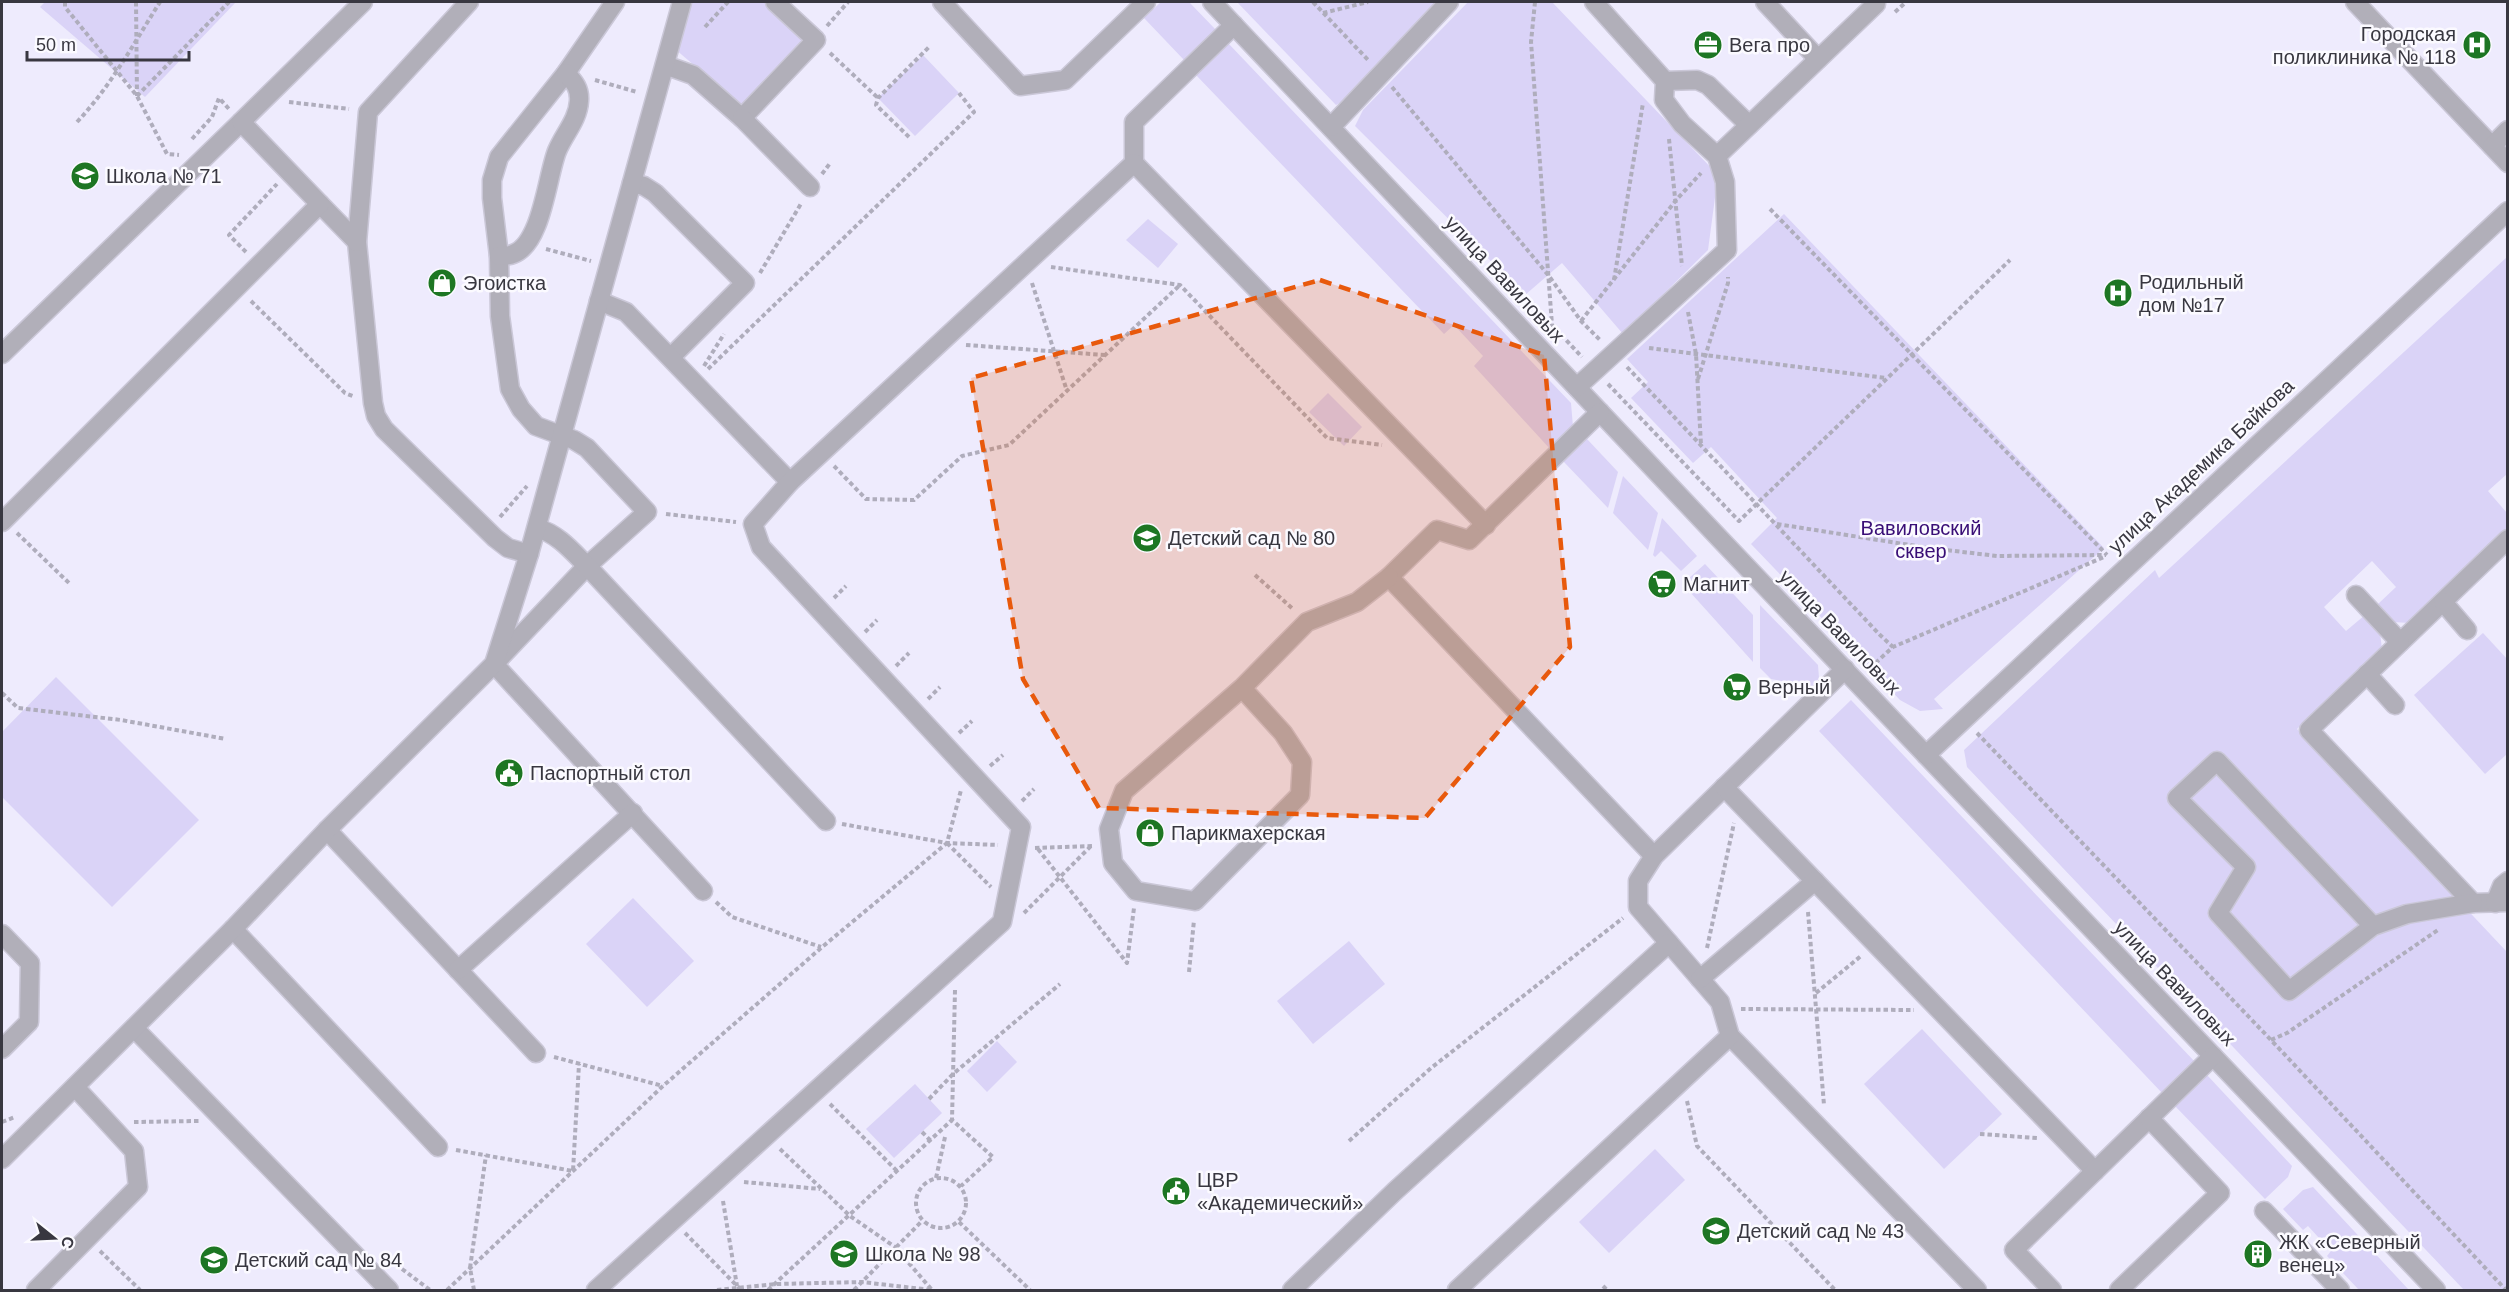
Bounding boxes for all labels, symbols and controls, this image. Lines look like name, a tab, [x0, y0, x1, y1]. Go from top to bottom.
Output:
place label: Городская поликлиника № 118	[2273, 23, 2456, 68]
scale bar	[27, 24, 189, 62]
office icon: Вега про	[1692, 29, 1724, 61]
hospital icon: Городская поликлиника № 118	[2461, 29, 2493, 61]
place label: Вега про	[1729, 34, 1810, 56]
text: 50 m	[36, 35, 76, 55]
school or university icon: Школа № 71	[69, 160, 101, 192]
place label: Школа № 71	[106, 165, 222, 187]
street label: улица Вавиловых	[1441, 211, 1569, 347]
shop icon: Эгоистка	[426, 267, 458, 299]
place label: Родильный дом №17	[2139, 271, 2244, 316]
place label: Эгоистка	[463, 272, 547, 294]
hospital icon: Родильный дом №17	[2102, 277, 2134, 309]
street label: улица Академика Байкова	[2104, 374, 2299, 558]
park label: Вавиловский сквер	[1861, 517, 1981, 562]
school or university icon: Детский сад № 80	[1131, 522, 1163, 554]
place label: Детский сад № 80	[1168, 527, 1335, 549]
street label: улица Вавиловых	[1775, 565, 1905, 699]
supermarket icon: Магнит	[1646, 568, 1678, 600]
place label: Магнит	[1683, 573, 1750, 595]
supermarket icon: Верный	[1721, 671, 1753, 703]
place label: Верный	[1758, 676, 1830, 698]
public building icon: Паспортный стол	[493, 757, 525, 789]
place label: Паспортный стол	[530, 762, 691, 784]
shop icon: Парикмахерская	[1134, 817, 1166, 849]
place label: Парикмахерская	[1171, 822, 1326, 844]
street label: улица Вавиловых	[2110, 916, 2240, 1050]
place label: ЦВР «Академический»	[1197, 1169, 1363, 1214]
public building icon: ЦВР «Академический»	[1160, 1175, 1192, 1207]
north arrow	[24, 1208, 84, 1268]
school or university icon: Детский сад № 43	[1700, 1215, 1732, 1247]
place label: Детский сад № 43	[1737, 1220, 1904, 1242]
place label: ЖК «Северный венец»	[2279, 1231, 2421, 1276]
text: С	[58, 1234, 78, 1251]
school or university icon: Школа № 98	[828, 1238, 860, 1270]
building icon: ЖК «Северный венец»	[2242, 1238, 2274, 1270]
place label: Школа № 98	[865, 1243, 981, 1265]
school or university icon: Детский сад № 84	[198, 1244, 230, 1276]
place label: Детский сад № 84	[235, 1249, 402, 1271]

